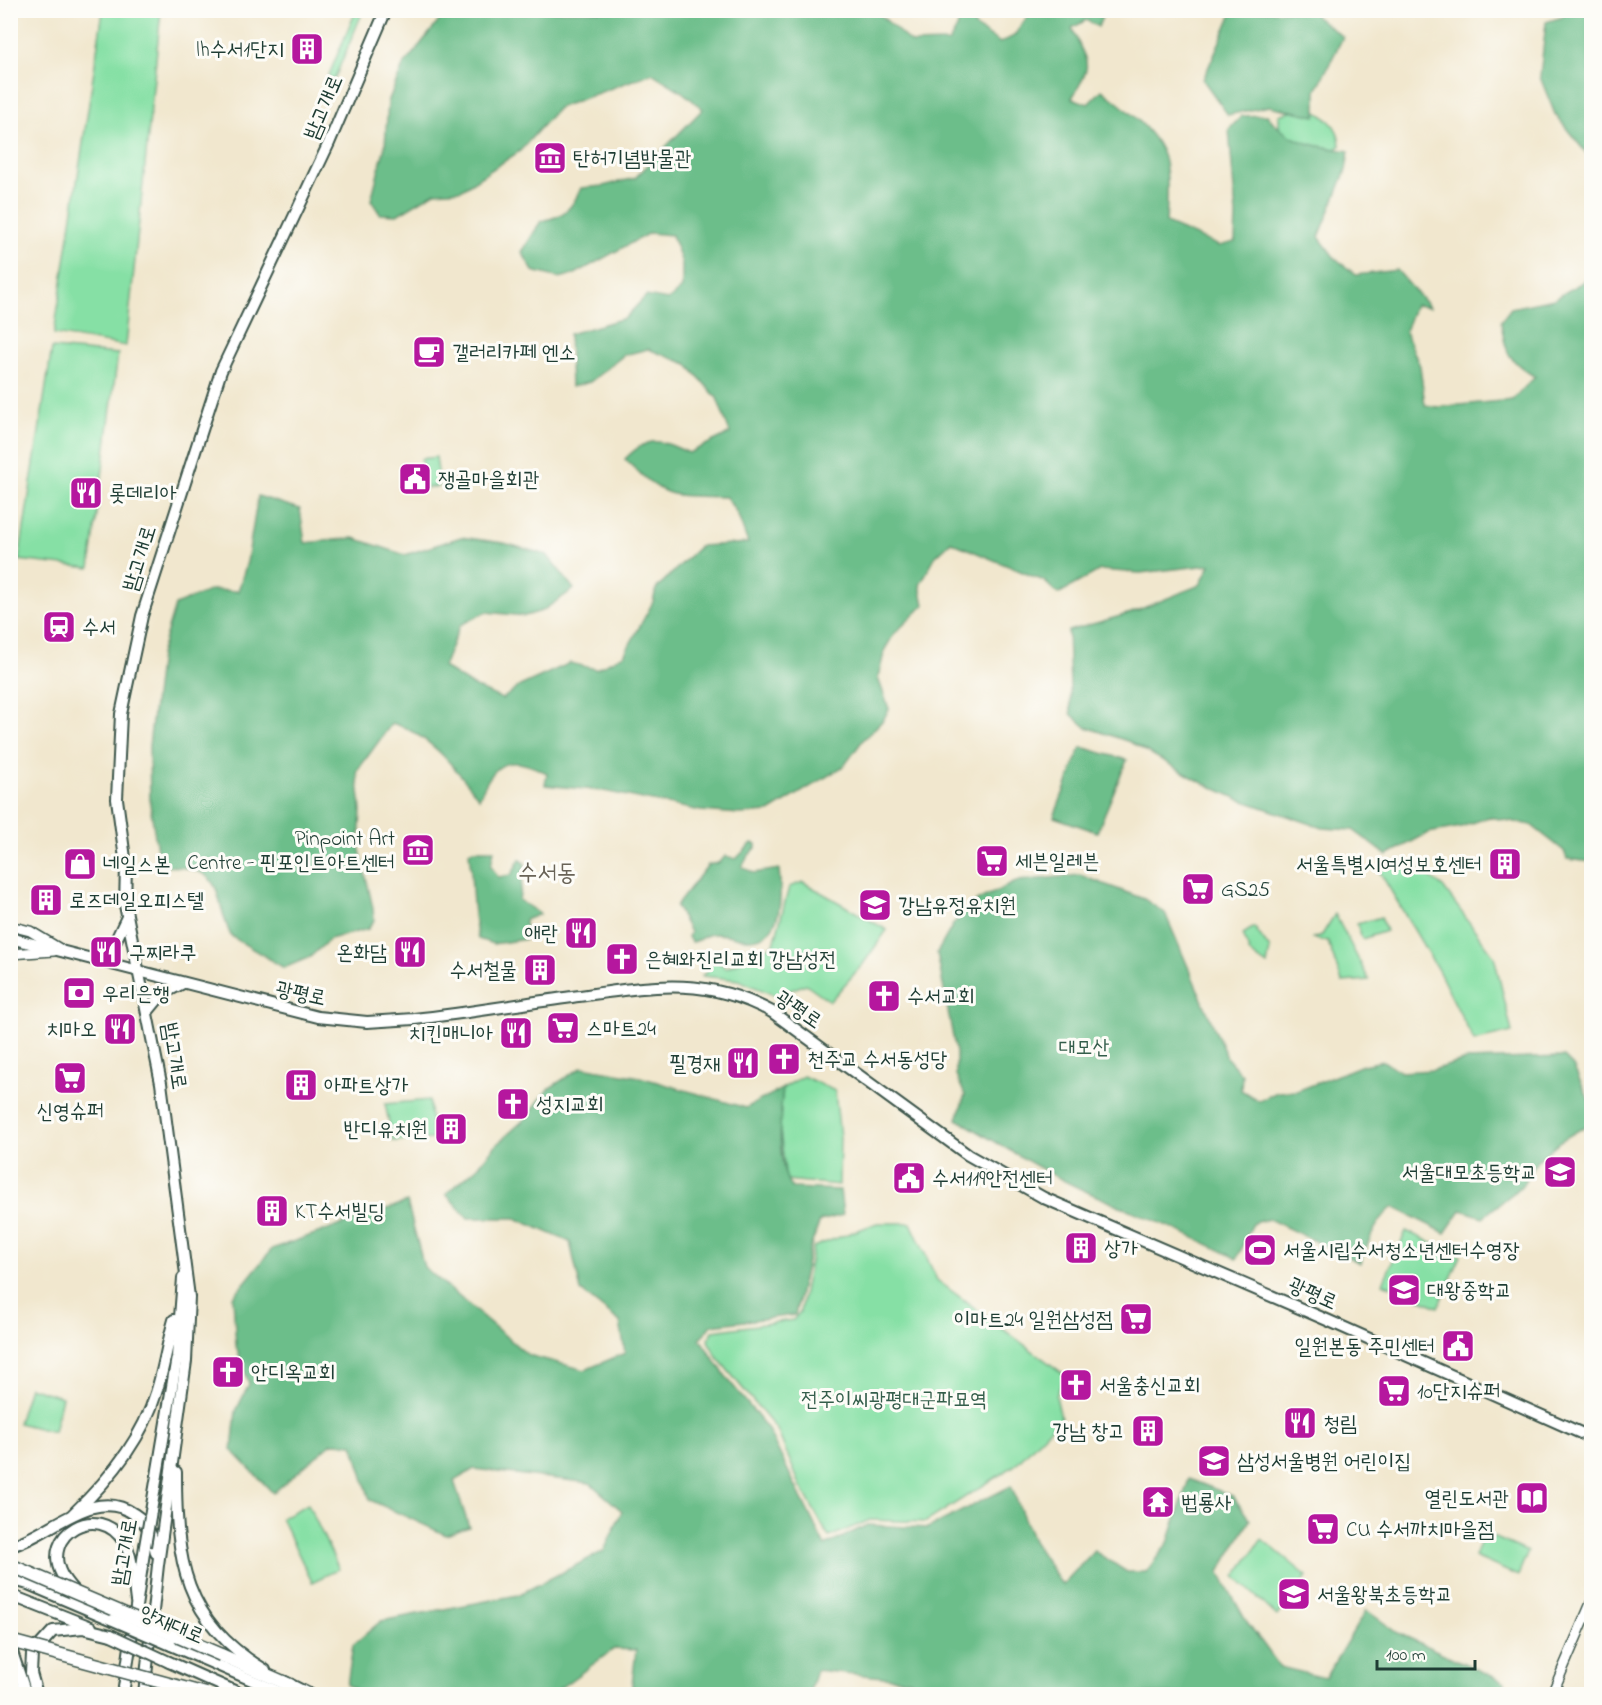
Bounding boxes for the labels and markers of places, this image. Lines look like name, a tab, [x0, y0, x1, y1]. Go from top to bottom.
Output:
building icon: lh수서1단지	[289, 31, 325, 67]
place label: lh수서1단지	[196, 36, 284, 66]
museum icon: 탄허기념박물관	[532, 140, 568, 176]
place label: 탄허기념박물관	[573, 145, 691, 175]
cafe icon: 갤러리카페 엔소	[411, 334, 447, 370]
place label: 갤러리카페 엔소	[452, 339, 576, 369]
public building icon: 쟁골마을회관	[397, 461, 433, 497]
place label: 쟁골마을회관	[438, 466, 539, 496]
restaurant icon: 롯데리아	[68, 475, 104, 511]
place label: 롯데리아	[109, 480, 177, 510]
station icon: 수서	[41, 609, 77, 645]
place label: 수서	[82, 614, 116, 644]
place label: Pinpoint Art Centre - 핀포인트아트센터	[187, 825, 395, 879]
museum icon: Pinpoint Art Centre - 핀포인트아트센터	[400, 832, 436, 868]
supermarket icon: 세븐일레븐	[974, 843, 1010, 879]
shop icon: 네일스본	[62, 846, 98, 882]
building icon: 서울특별시여성보호센터	[1487, 846, 1523, 882]
place label: 세븐일레븐	[1015, 848, 1100, 878]
place label: 네일스본	[103, 851, 171, 881]
place label: 서울특별시여성보호센터	[1296, 851, 1482, 881]
supermarket icon: GS25	[1180, 871, 1216, 907]
place label: GS25	[1221, 876, 1270, 906]
building icon: 로즈데일오피스텔	[28, 882, 64, 918]
place label: 로즈데일오피스텔	[69, 887, 204, 917]
school or university icon: 강남유정유치원	[857, 887, 893, 923]
place label: 강남유정유치원	[898, 892, 1016, 922]
restaurant icon: 애란	[563, 915, 599, 951]
place label: 애란	[524, 920, 558, 950]
restaurant icon: 구찌라쿠	[88, 934, 124, 970]
restaurant icon: 온화담	[392, 934, 428, 970]
place label: 구찌라쿠	[129, 939, 197, 969]
place label: 온화담	[336, 939, 387, 969]
church icon: 은혜와진리교회 강남성전	[604, 941, 640, 977]
place label: 은혜와진리교회 강남성전	[645, 946, 836, 976]
building icon: 수서철물	[522, 952, 558, 988]
place label: 수서철물	[449, 957, 517, 987]
bank icon: 우리은행	[61, 975, 97, 1011]
church icon: 수서교회	[866, 978, 902, 1014]
place label: 우리은행	[102, 980, 170, 1010]
place label: 수서교회	[907, 983, 975, 1013]
supermarket icon: 스마트24	[545, 1010, 581, 1046]
restaurant icon: 치마오	[102, 1011, 138, 1047]
restaurant icon: 치킨매니아	[498, 1015, 534, 1051]
place label: 스마트24	[586, 1015, 656, 1045]
place label: 치마오	[46, 1016, 97, 1046]
place label: 치킨매니아	[409, 1020, 493, 1050]
church icon: 천주교 수서동성당	[766, 1041, 802, 1077]
restaurant icon: 필경재	[725, 1045, 761, 1081]
place label: 천주교 수서동성당	[807, 1046, 948, 1076]
place label: 필경재	[669, 1050, 720, 1080]
supermarket icon: 신영슈퍼	[52, 1060, 88, 1096]
building icon: 아파트상가	[283, 1067, 319, 1103]
place label: 아파트상가	[324, 1072, 409, 1102]
church icon: 성지교회	[495, 1086, 531, 1122]
place label: 성지교회	[536, 1091, 604, 1121]
place label: 신영슈퍼	[36, 1098, 104, 1128]
building icon: 반디유치원	[433, 1111, 469, 1147]
place label: 반디유치원	[344, 1116, 428, 1146]
school or university icon: 서울대모초등학교	[1542, 1154, 1578, 1190]
place label: 서울대모초등학교	[1402, 1159, 1537, 1189]
public building icon: 수서119안전센터	[891, 1160, 927, 1196]
place label: 수서119안전센터	[932, 1165, 1053, 1195]
building icon: KT수서빌딩	[254, 1193, 290, 1229]
place label: KT수서빌딩	[295, 1198, 385, 1228]
building icon: 상가	[1063, 1230, 1099, 1266]
sports icon: 서울시립수서청소년센터수영장	[1242, 1232, 1278, 1268]
place label: 상가	[1104, 1235, 1138, 1265]
place label: 서울시립수서청소년센터수영장	[1283, 1237, 1520, 1267]
school or university icon: 대왕중학교	[1386, 1272, 1422, 1308]
place label: 대왕중학교	[1427, 1277, 1512, 1307]
supermarket icon: 이마트24 일원삼성점	[1118, 1301, 1154, 1337]
place label: 이마트24 일원삼성점	[953, 1306, 1113, 1336]
public building icon: 일원본동 주민센터	[1440, 1328, 1476, 1364]
place label: 일원본동 주민센터	[1295, 1333, 1435, 1363]
church icon: 안디옥교회	[210, 1354, 246, 1390]
place label: 안디옥교회	[251, 1359, 336, 1389]
church icon: 서울충신교회	[1058, 1367, 1094, 1403]
place label: 서울충신교회	[1099, 1372, 1200, 1402]
supermarket icon: 10단지슈퍼	[1376, 1373, 1412, 1409]
place label: 10단지슈퍼	[1417, 1378, 1500, 1408]
restaurant icon: 청림	[1282, 1405, 1318, 1441]
place label: 청림	[1323, 1410, 1357, 1440]
building icon: 강남 창고	[1130, 1413, 1166, 1449]
place label: 강남 창고	[1052, 1418, 1125, 1448]
school or university icon: 삼성서울병원 어린이집	[1196, 1443, 1232, 1479]
place label: 삼성서울병원 어린이집	[1237, 1448, 1411, 1478]
library icon: 열린도서관	[1514, 1480, 1550, 1516]
temple icon: 법룡사	[1140, 1484, 1176, 1520]
place label: 열린도서관	[1425, 1485, 1509, 1515]
place label: 법룡사	[1181, 1489, 1232, 1519]
supermarket icon: CU 수서까치마을점	[1305, 1511, 1341, 1547]
place label: CU 수서까치마을점	[1346, 1516, 1494, 1546]
school or university icon: 서울왕북초등학교	[1276, 1576, 1312, 1612]
place label: 서울왕북초등학교	[1317, 1581, 1452, 1611]

